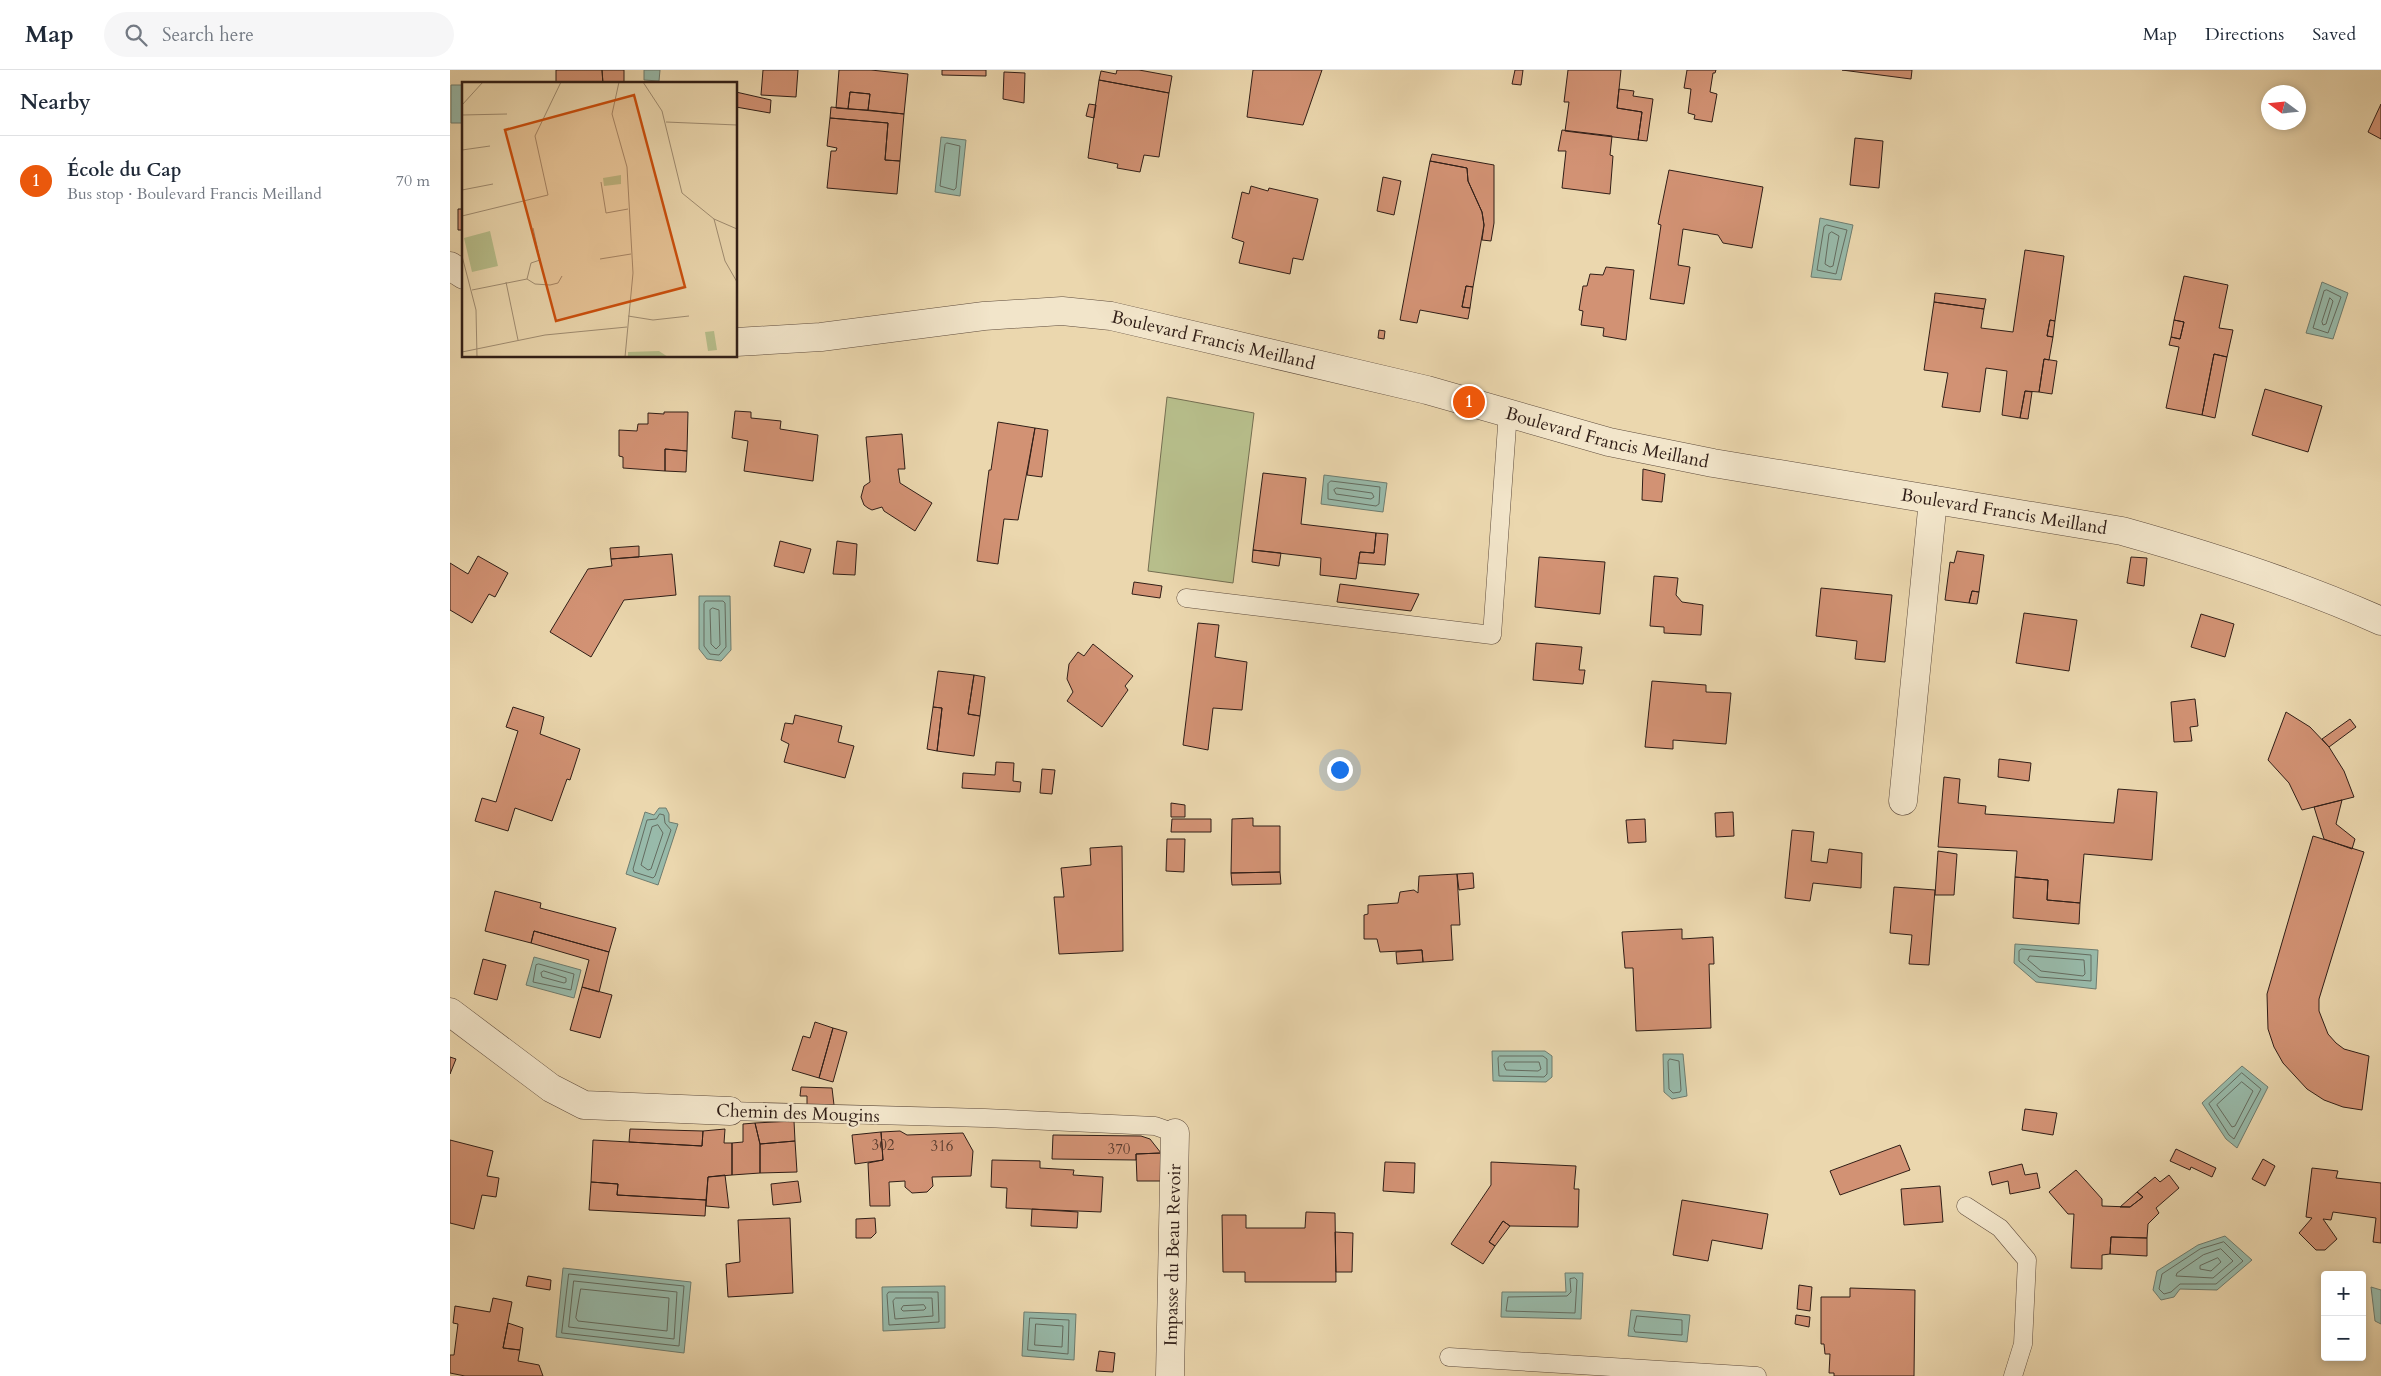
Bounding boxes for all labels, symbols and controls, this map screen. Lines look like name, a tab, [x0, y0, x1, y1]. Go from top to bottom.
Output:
search box	[104, 12, 454, 57]
text: Map	[25, 18, 74, 51]
icon: search	[122, 21, 150, 49]
text: Search here	[162, 22, 254, 48]
text: Map	[2143, 22, 2177, 47]
text: Directions	[2205, 22, 2284, 47]
text: Saved	[2312, 22, 2356, 47]
inset map	[462, 82, 738, 358]
north arrow	[2261, 85, 2306, 130]
text: Nearby	[20, 88, 91, 117]
text: École du Cap	[67, 157, 182, 183]
text: 1	[32, 170, 40, 192]
text: 70 m	[396, 170, 430, 192]
text: Bus stop · Boulevard Francis Meilland	[67, 183, 322, 205]
street label: Boulevard Francis Meilland	[1109, 304, 1318, 376]
pin: 1	[1453, 383, 1485, 421]
street label: Boulevard Francis Meilland	[1503, 401, 1711, 475]
street label: Boulevard Francis Meilland	[1899, 482, 2109, 541]
your location	[1327, 757, 1353, 783]
street label: Chemin des Mougins	[716, 1098, 880, 1129]
house number: 302	[871, 1135, 895, 1155]
house number: 316	[930, 1136, 954, 1156]
house number: 370	[1107, 1139, 1131, 1159]
street label: Impasse du Beau Revoir	[1159, 1163, 1187, 1346]
map controls	[2321, 1271, 2366, 1361]
button: +	[2321, 1271, 2366, 1316]
button: −	[2321, 1316, 2366, 1361]

